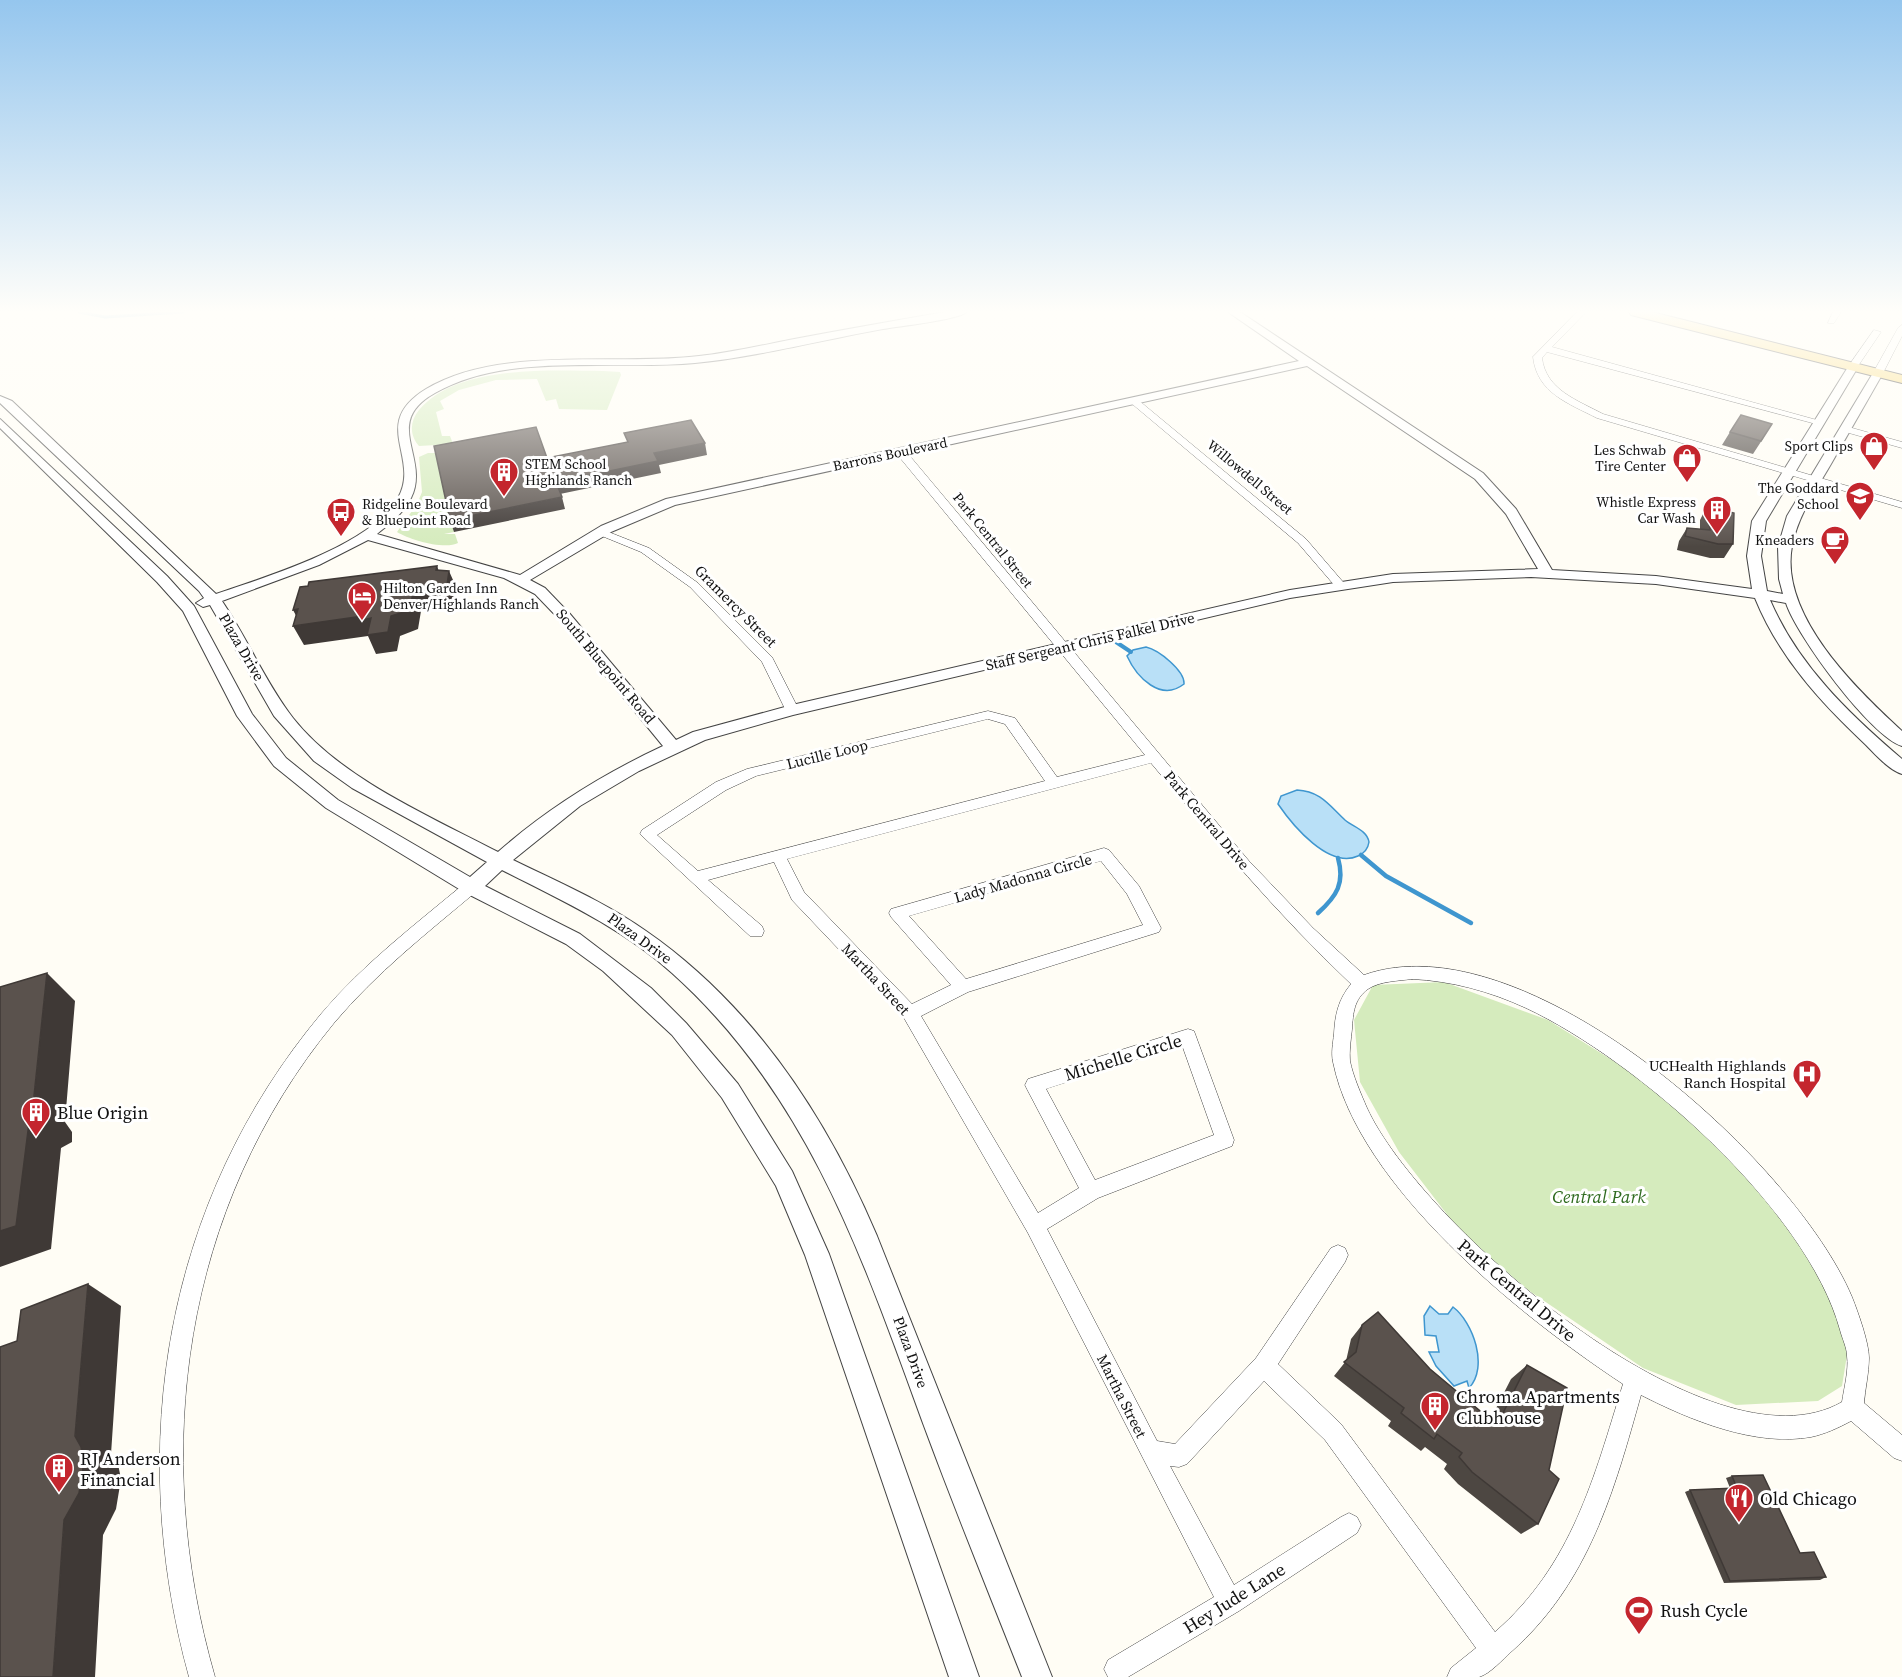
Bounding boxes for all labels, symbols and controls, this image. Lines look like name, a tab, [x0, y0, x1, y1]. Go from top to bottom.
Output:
shop icon: Sport Clips	[1858, 430, 1890, 472]
street label: Barrons Boulevard	[831, 432, 949, 476]
street label: Willowdell Street	[1203, 435, 1298, 519]
place label: Sport Clips	[1785, 436, 1853, 456]
place label: Les Schwab Tire Center	[1594, 440, 1666, 476]
shop icon: Les Schwab Tire Center	[1671, 442, 1703, 484]
place label: STEM School Highlands Ranch	[525, 454, 632, 490]
building icon: STEM School Highlands Ranch	[488, 456, 520, 498]
place label: The Goddard School	[1758, 478, 1839, 514]
school or university icon: The Goddard School	[1844, 480, 1876, 522]
street label: Park Central Street	[948, 488, 1038, 592]
place label: Whistle Express Car Wash	[1596, 492, 1696, 528]
place label: Ridgeline Boulevard & Bluepoint Road	[362, 494, 488, 530]
building icon: Whistle Express Car Wash	[1701, 494, 1733, 536]
bus stop icon: Ridgeline Boulevard & Bluepoint Road	[325, 496, 357, 538]
cafe icon: Kneaders	[1819, 524, 1851, 566]
place label: Kneaders	[1755, 530, 1814, 550]
street label: Gramercy Street	[690, 560, 782, 652]
place label: Hilton Garden Inn Denver/Highlands Ranch	[383, 578, 539, 614]
hotel icon: Hilton Garden Inn Denver/Highlands Ranch	[346, 580, 378, 622]
street label: South Bluepoint Road	[552, 604, 661, 728]
street label: Staff Sergeant Chris Falkel Drive	[983, 607, 1197, 675]
street label: Plaza Drive	[214, 609, 270, 685]
street label: Lucille Loop	[784, 734, 870, 774]
street label: Park Central Drive	[1159, 766, 1255, 874]
street label: Lady Madonna Circle	[952, 848, 1095, 908]
street label: Plaza Drive	[604, 907, 677, 969]
street label: Martha Street	[837, 938, 915, 1020]
street label: Michelle Circle	[1061, 1027, 1185, 1087]
place label: UCHealth Highlands Ranch Hospital	[1649, 1055, 1787, 1093]
hospital icon: UCHealth Highlands Ranch Hospital	[1791, 1058, 1823, 1100]
building icon: Blue Origin	[20, 1096, 52, 1138]
place label: Blue Origin	[57, 1100, 148, 1125]
park label: Central Park	[1552, 1184, 1646, 1209]
street label: Park Central Drive	[1452, 1233, 1582, 1347]
street label: Plaza Drive	[888, 1313, 934, 1391]
street label: Martha Street	[1092, 1351, 1152, 1442]
place label: Chroma Apartments Clubhouse	[1456, 1384, 1620, 1430]
building icon: Chroma Apartments Clubhouse	[1419, 1390, 1451, 1432]
place label: RJ Anderson Financial	[80, 1446, 181, 1492]
building icon: RJ Anderson Financial	[43, 1452, 75, 1494]
restaurant icon: Old Chicago	[1723, 1482, 1755, 1524]
place label: Old Chicago	[1760, 1486, 1857, 1511]
street label: Hey Jude Lane	[1178, 1557, 1290, 1639]
sports icon: Rush Cycle	[1623, 1594, 1655, 1636]
place label: Rush Cycle	[1660, 1598, 1748, 1623]

